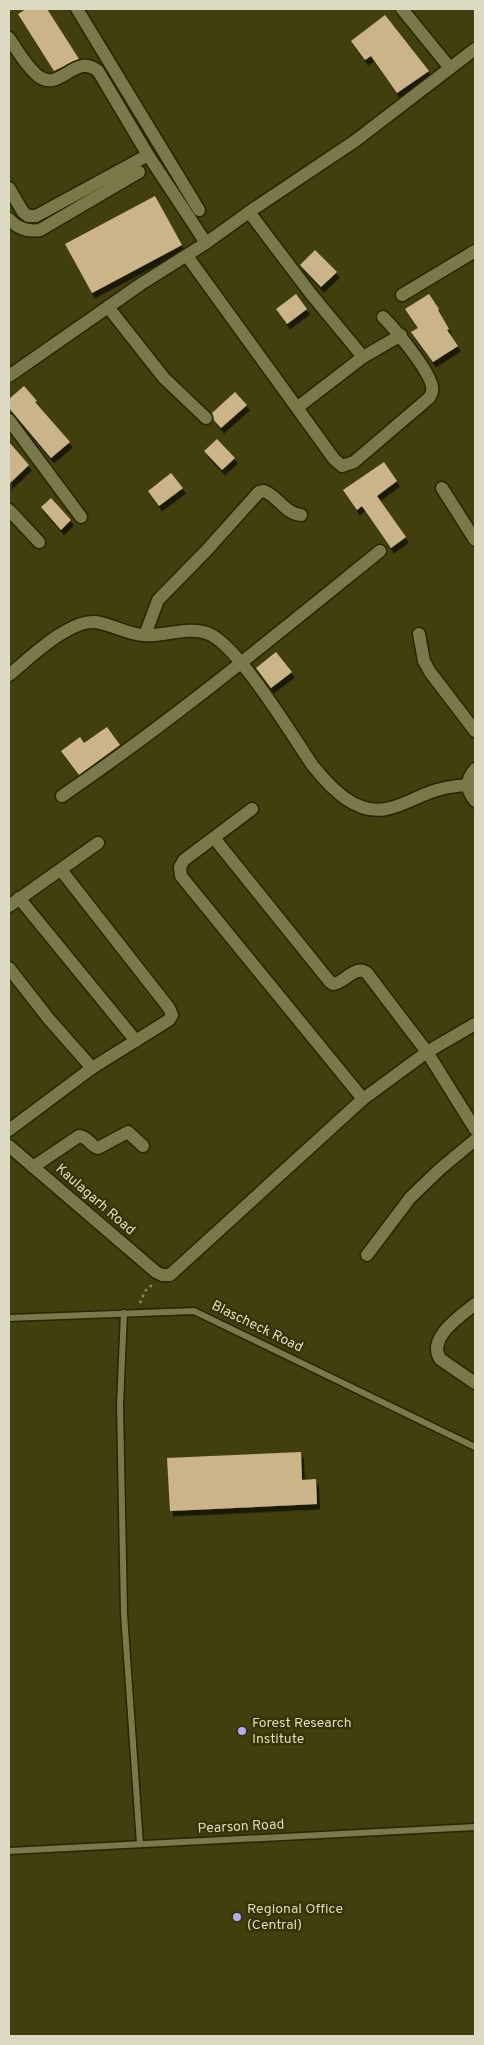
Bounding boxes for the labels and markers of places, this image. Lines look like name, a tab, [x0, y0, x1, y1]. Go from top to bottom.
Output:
place label: Forest Research Institute	[252, 1715, 352, 1748]
marker: Forest Research Institute	[236, 1725, 248, 1737]
place label: Regional Office (Central)	[247, 1901, 343, 1934]
marker: Regional Office (Central)	[231, 1911, 243, 1923]

